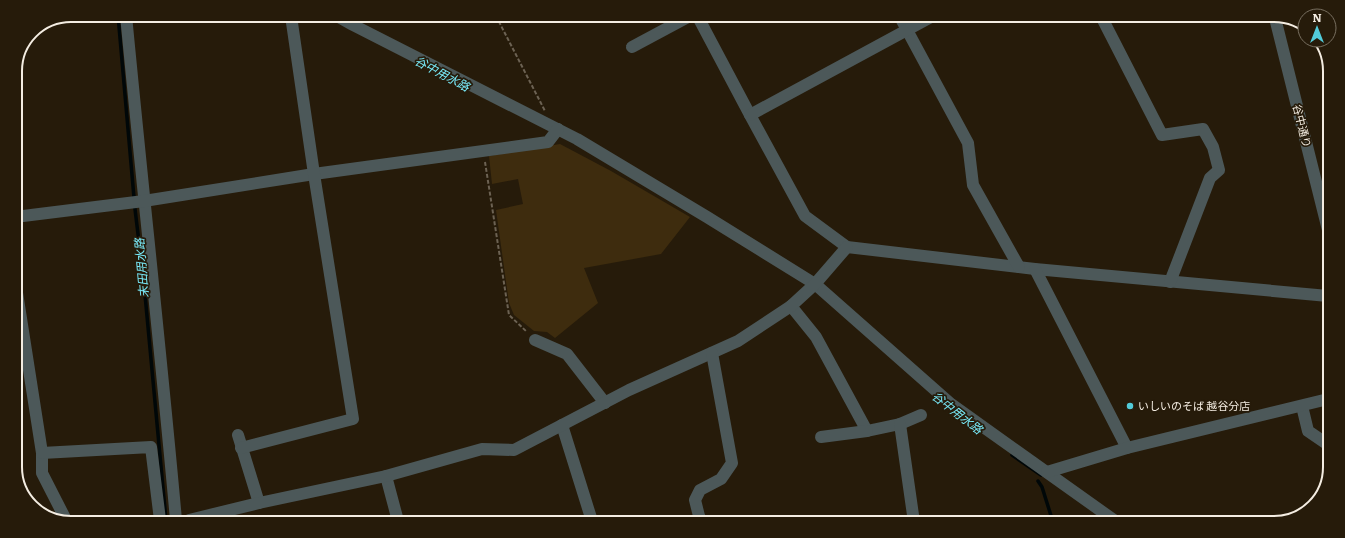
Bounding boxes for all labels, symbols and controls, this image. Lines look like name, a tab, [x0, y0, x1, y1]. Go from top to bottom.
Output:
north arrow	[1297, 8, 1337, 48]
text: N	[1312, 9, 1322, 25]
water label: 谷中用水路	[412, 51, 474, 96]
street label: 谷中通り	[1290, 102, 1316, 149]
water label: 末田用水路	[129, 236, 153, 299]
water label: 谷中用水路	[928, 387, 988, 438]
place label: いしいのそば 越谷分店	[1138, 397, 1250, 413]
marker: いしいのそば 越谷分店	[1125, 401, 1135, 411]

